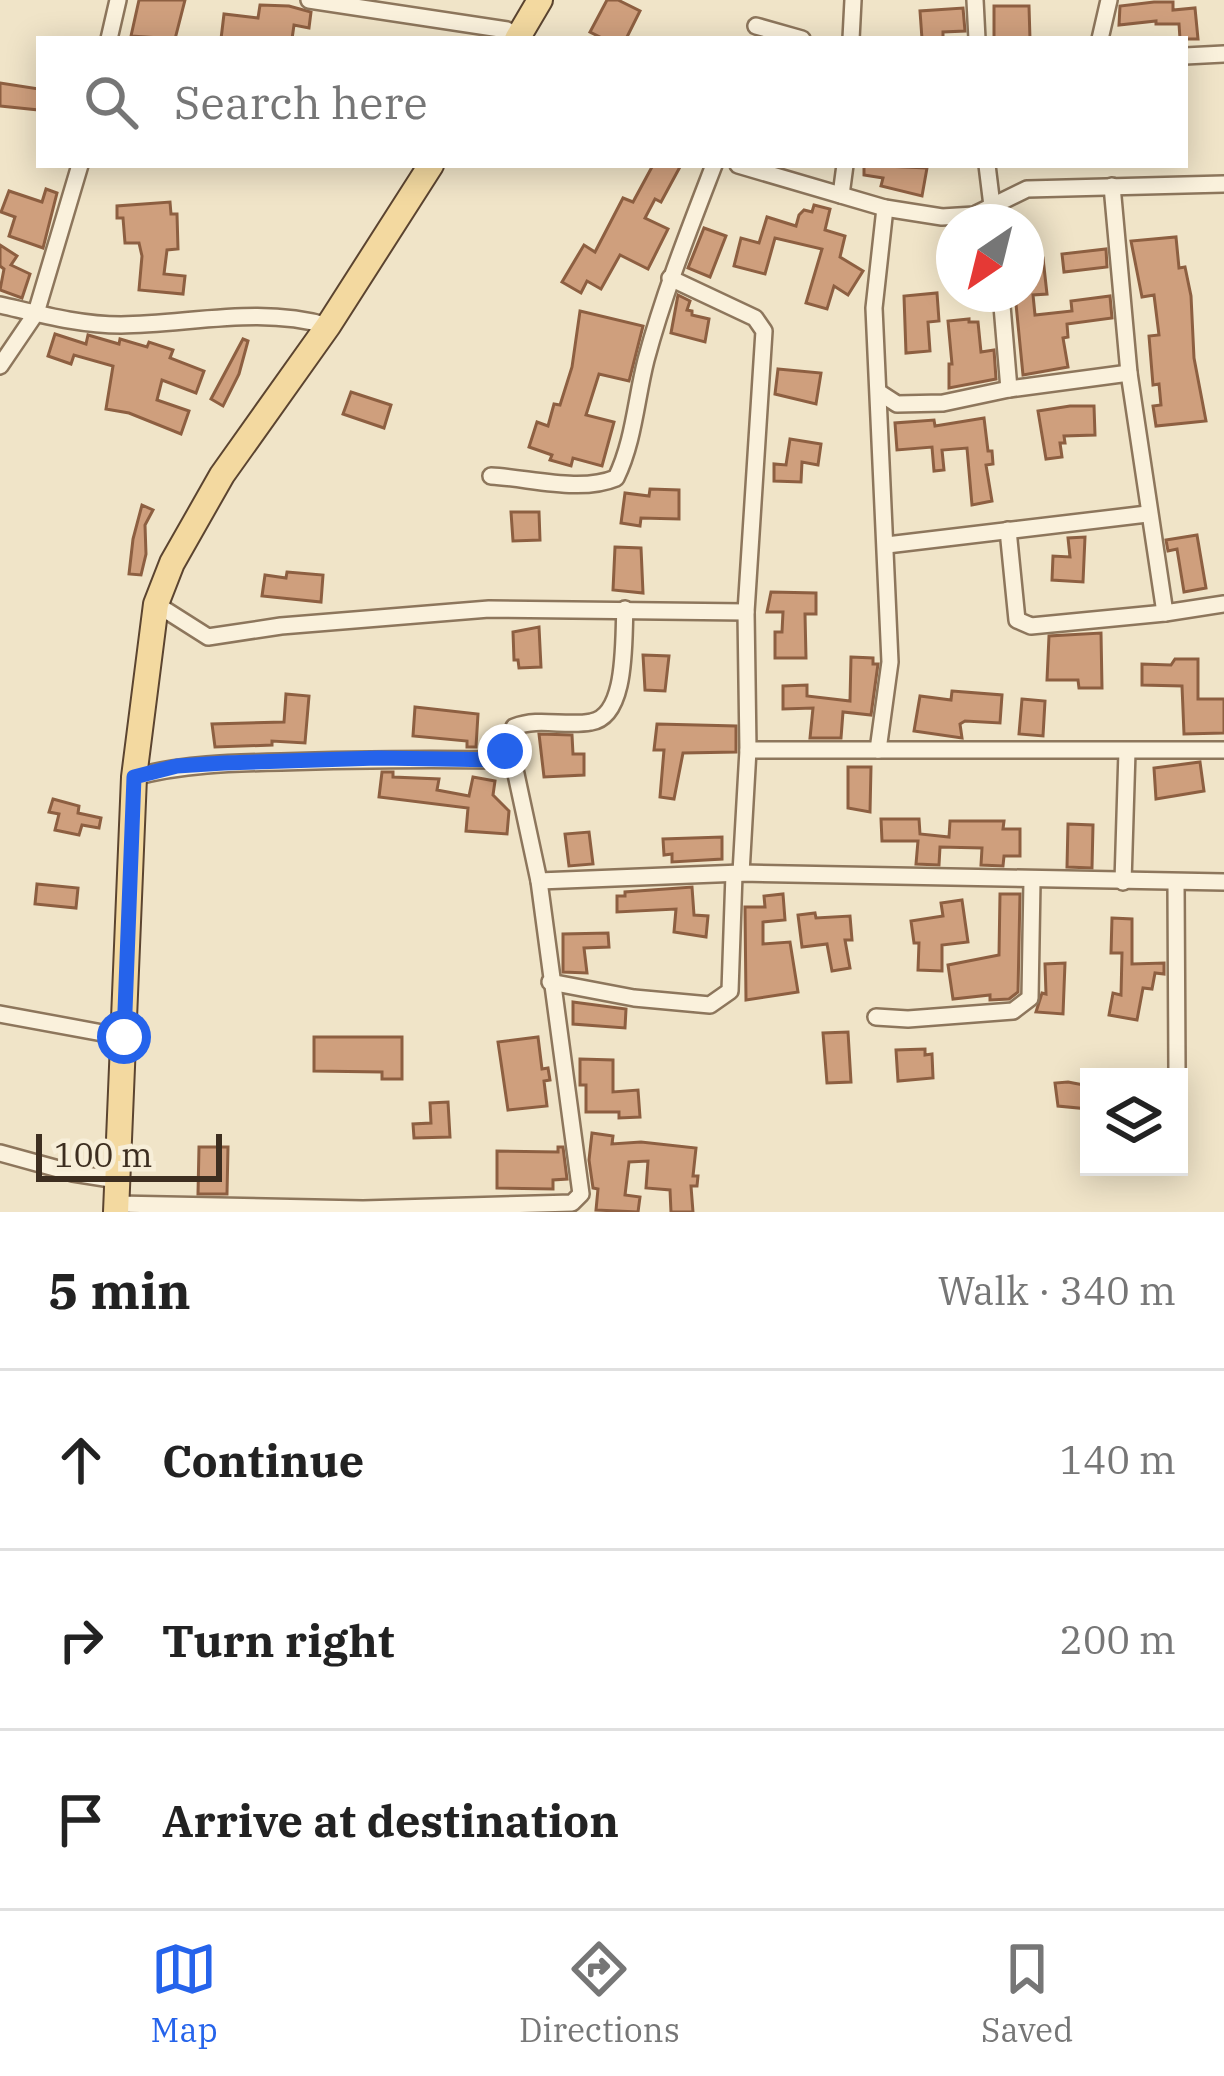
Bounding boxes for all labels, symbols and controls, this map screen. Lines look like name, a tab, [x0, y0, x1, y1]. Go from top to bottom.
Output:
search box	[36, 36, 1188, 168]
icon: search	[78, 69, 144, 135]
text: Search here	[174, 73, 428, 131]
north arrow	[936, 204, 1044, 312]
route end	[478, 724, 532, 778]
route start	[97, 1010, 151, 1064]
map controls	[1080, 1068, 1188, 1176]
button: layers	[1080, 1068, 1188, 1176]
scale bar	[36, 1128, 222, 1181]
text: 100 m	[54, 1133, 153, 1176]
text: 5 min	[48, 1257, 191, 1323]
text: Walk · 340 m	[938, 1265, 1176, 1316]
icon: ahead	[48, 1427, 114, 1493]
text: Continue	[162, 1431, 364, 1489]
text: 140 m	[1060, 1434, 1176, 1485]
icon: right	[48, 1607, 114, 1673]
text: Turn right	[162, 1611, 394, 1669]
text: 200 m	[1060, 1614, 1176, 1665]
icon: arrive	[48, 1787, 114, 1853]
text: Arrive at destination	[162, 1791, 619, 1849]
tab: Map	[151, 1936, 218, 2051]
tab: Directions	[519, 1936, 680, 2051]
tab: Saved	[981, 1936, 1073, 2051]

